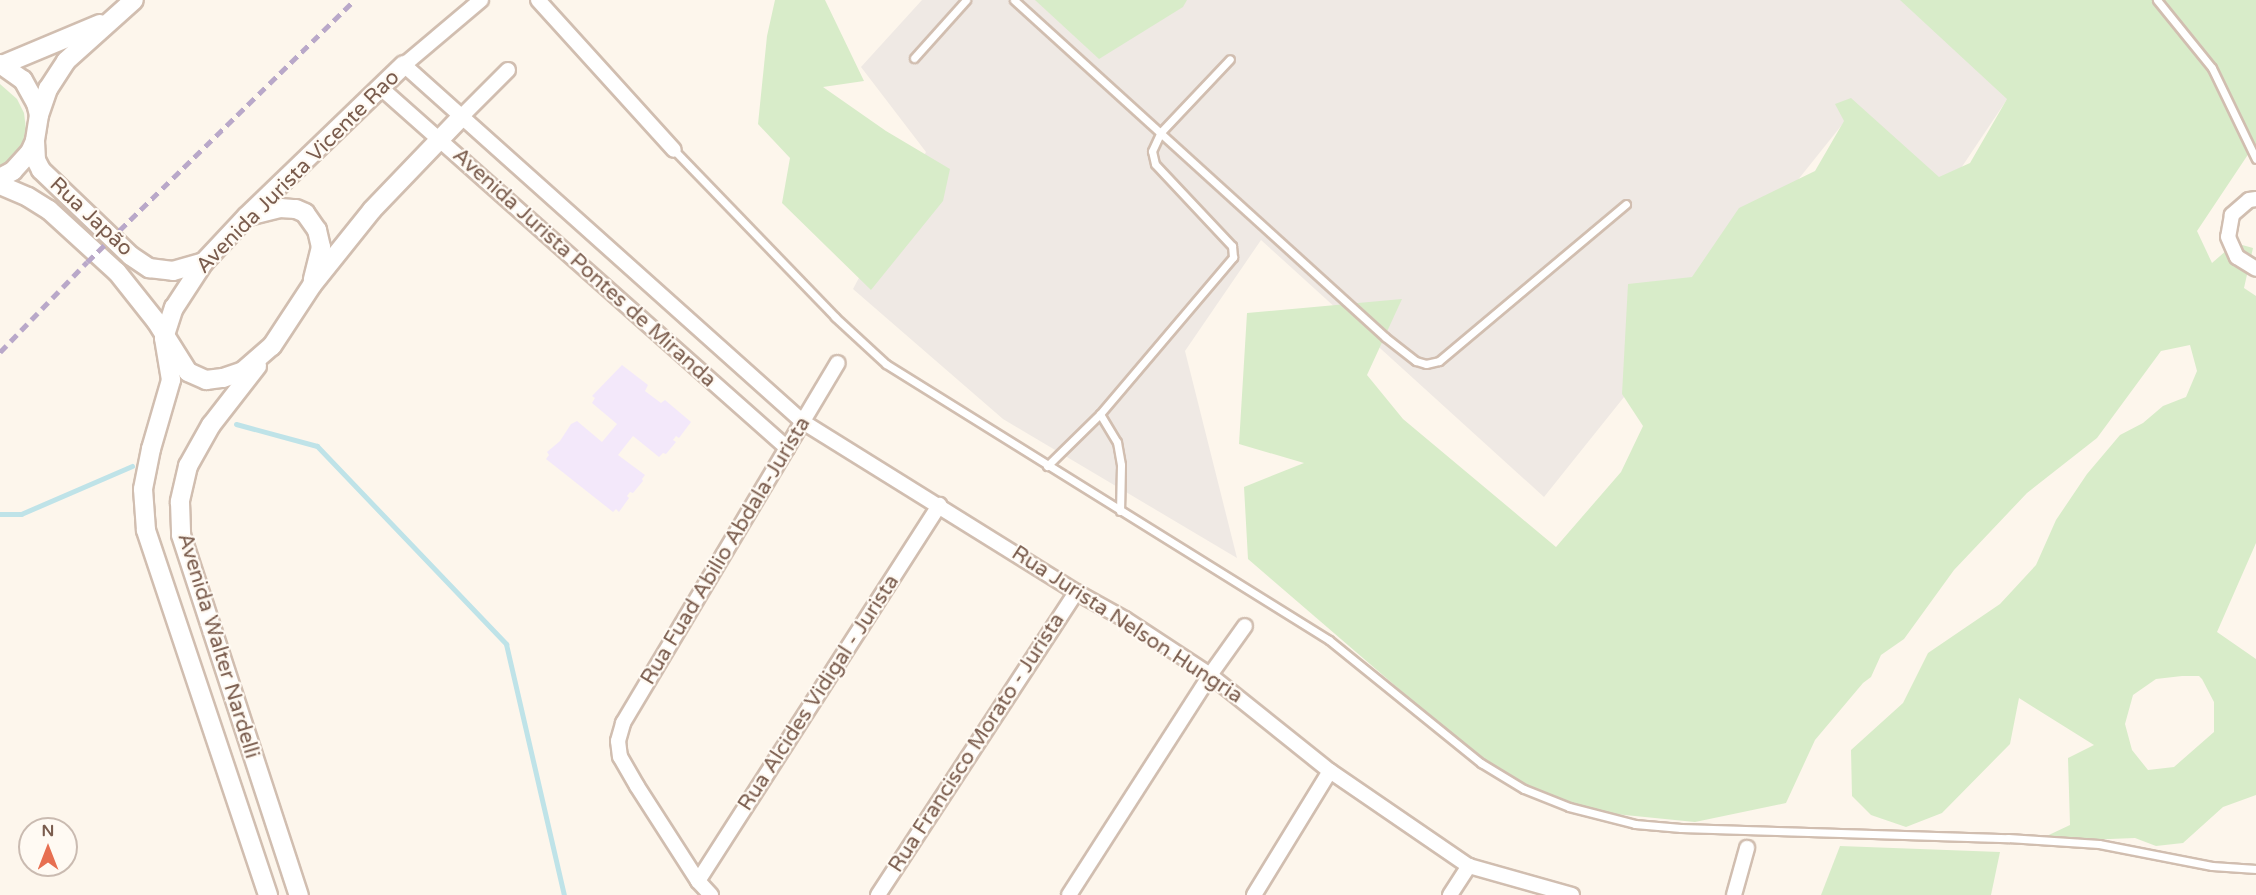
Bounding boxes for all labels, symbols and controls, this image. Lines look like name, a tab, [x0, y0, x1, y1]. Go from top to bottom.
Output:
street label: Avenida Jurista Vicente Rao	[191, 65, 405, 279]
street label: Avenida Jurista Pontes de Miranda	[447, 143, 721, 393]
street label: Rua Japão	[44, 172, 138, 262]
street label: Rua Fuad Abilio Abdala-Jurista	[636, 412, 816, 690]
street label: Avenida Walter Nardelli	[172, 530, 264, 762]
street label: Rua Jurista Nelson Hungria	[1007, 541, 1247, 709]
street label: Rua Alcides Vidigal - Jurista	[733, 570, 905, 816]
street label: Rua Francisco Morato - Jurista	[884, 609, 1070, 877]
north arrow	[18, 817, 78, 877]
text: N	[42, 821, 54, 841]

